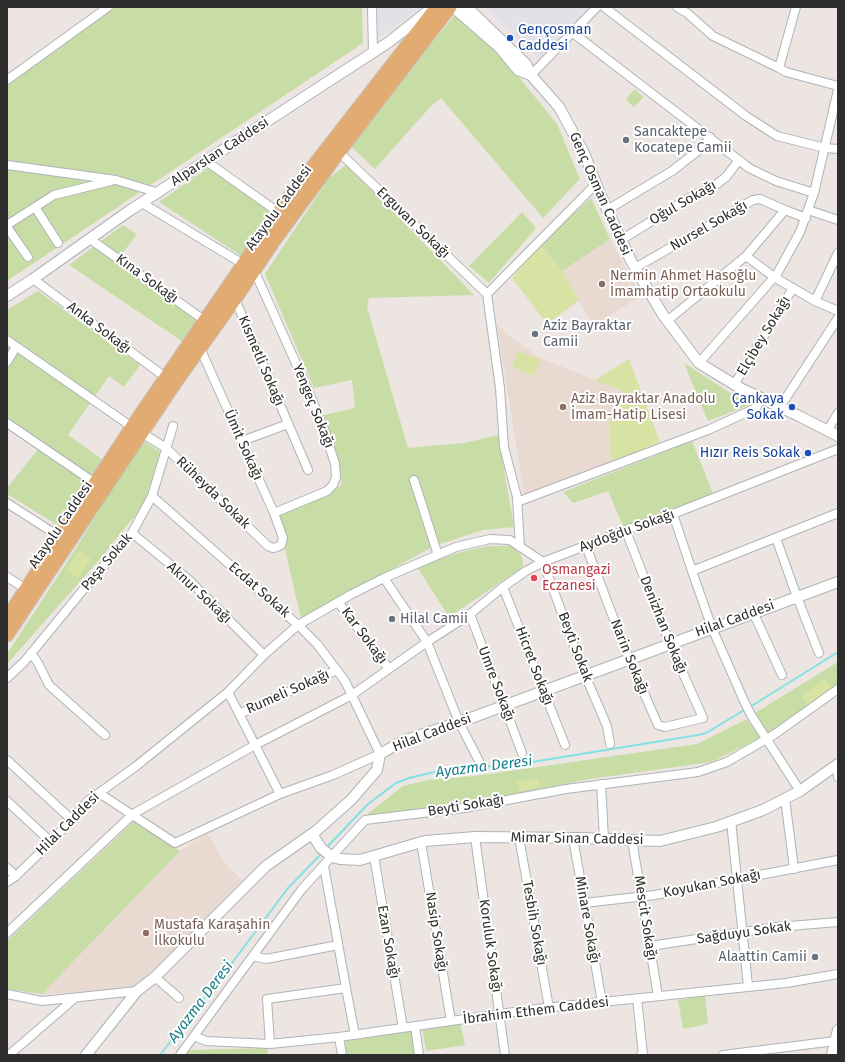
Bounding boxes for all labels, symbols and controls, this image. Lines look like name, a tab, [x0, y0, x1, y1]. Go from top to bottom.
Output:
place label: Gençosman Caddesi	[518, 22, 592, 54]
marker: Gençosman Caddesi	[505, 33, 515, 43]
street label: Alparslan Caddesi	[168, 114, 272, 190]
place label: Sancaktepe Kocatepe Camii	[634, 124, 732, 156]
street label: Genç Osman Caddesi	[565, 130, 635, 258]
marker: Sancaktepe Kocatepe Camii	[621, 135, 631, 145]
street label: Atayolu Caddesi	[242, 162, 316, 254]
street label: Oğul Sokağı	[647, 177, 719, 229]
street label: Erguvan Sokağı	[373, 184, 453, 262]
street label: Nursel Sokağı	[667, 197, 751, 255]
street label: Kına Sokağı	[112, 251, 182, 307]
place label: Nermin Ahmet Hasoğlu İmamhatip Ortaokulu	[610, 268, 756, 300]
marker: Nermin Ahmet Hasoğlu İmamhatip Ortaokulu	[597, 279, 607, 289]
street label: Elçibey Sokağı	[734, 293, 794, 379]
street label: Anka Sokağı	[64, 298, 134, 358]
street label: Kısmetli Sokağı	[234, 313, 288, 409]
place label: Aziz Bayraktar Camii	[543, 318, 631, 350]
marker: Aziz Bayraktar Camii	[530, 329, 540, 339]
street label: Yengeç Sokağı	[288, 361, 338, 451]
place label: Aziz Bayraktar Anadolu İmam-Hatip Lisesi	[571, 391, 716, 424]
place label: Çankaya Sokak	[732, 391, 784, 424]
marker: Aziz Bayraktar Anadolu İmam-Hatip Lisesi	[558, 402, 568, 412]
marker: Çankaya Sokak	[787, 402, 797, 412]
street label: Ümit Sokağı	[220, 407, 266, 483]
place label: Hızır Reis Sokak	[700, 445, 800, 461]
marker: Hızır Reis Sokak	[803, 448, 813, 458]
street label: Rüheyda Sokak	[172, 453, 254, 533]
street label: Atayolu Caddesi	[26, 478, 96, 572]
street label: Aydoğdu Sokağı	[577, 506, 677, 556]
street label: Paşa Sokak	[78, 530, 136, 594]
street label: Aknur Sokağı	[163, 559, 235, 627]
street label: Ecdat Sokak	[225, 559, 293, 621]
place label: Osmangazi Eczanesi	[542, 562, 611, 594]
marker: Osmangazi Eczanesi	[529, 573, 539, 583]
street label: Denizhan Sokağı	[636, 574, 690, 676]
street label: Hilal Caddesi	[693, 597, 777, 641]
street label: Kar Sokağı	[337, 604, 391, 668]
street label: Beyti Sokak	[554, 610, 596, 684]
place label: Hilal Camii	[400, 611, 468, 627]
marker: Hilal Camii	[387, 614, 397, 624]
street label: Narin Sokağı	[606, 617, 652, 697]
street label: Hicret Sokağı	[511, 624, 557, 708]
street label: Umre Sokağı	[474, 644, 518, 724]
street label: Rumeli Sokağı	[244, 666, 332, 718]
street label: Hilal Caddesi	[390, 710, 474, 756]
water label: Ayazma Deresi	[435, 752, 533, 782]
street label: Hilal Caddesi	[33, 789, 103, 859]
street label: Beyti Sokağı	[427, 792, 505, 820]
street label: Mimar Sinan Caddesi	[510, 829, 644, 849]
street label: Koyukan Sokağı	[662, 866, 762, 902]
street label: Mescit Sokağı	[630, 874, 660, 962]
street label: Minare Sokağı	[571, 875, 603, 965]
street label: Tesbih Sokağı	[518, 879, 550, 967]
street label: Nasip Sokağı	[421, 891, 451, 973]
street label: Koruluk Sokağı	[475, 898, 505, 994]
street label: Ezan Sokağı	[373, 904, 403, 980]
place label: Mustafa Karaşahin İlkokulu	[154, 917, 270, 950]
street label: Sağduyu Sokak	[696, 918, 792, 948]
marker: Mustafa Karaşahin İlkokulu	[141, 928, 151, 938]
place label: Alaattin Camii	[719, 949, 807, 965]
marker: Alaattin Camii	[810, 952, 820, 962]
water label: Ayazma Deresi	[165, 958, 237, 1046]
street label: İbrahim Ethem Caddesi	[462, 994, 610, 1028]

